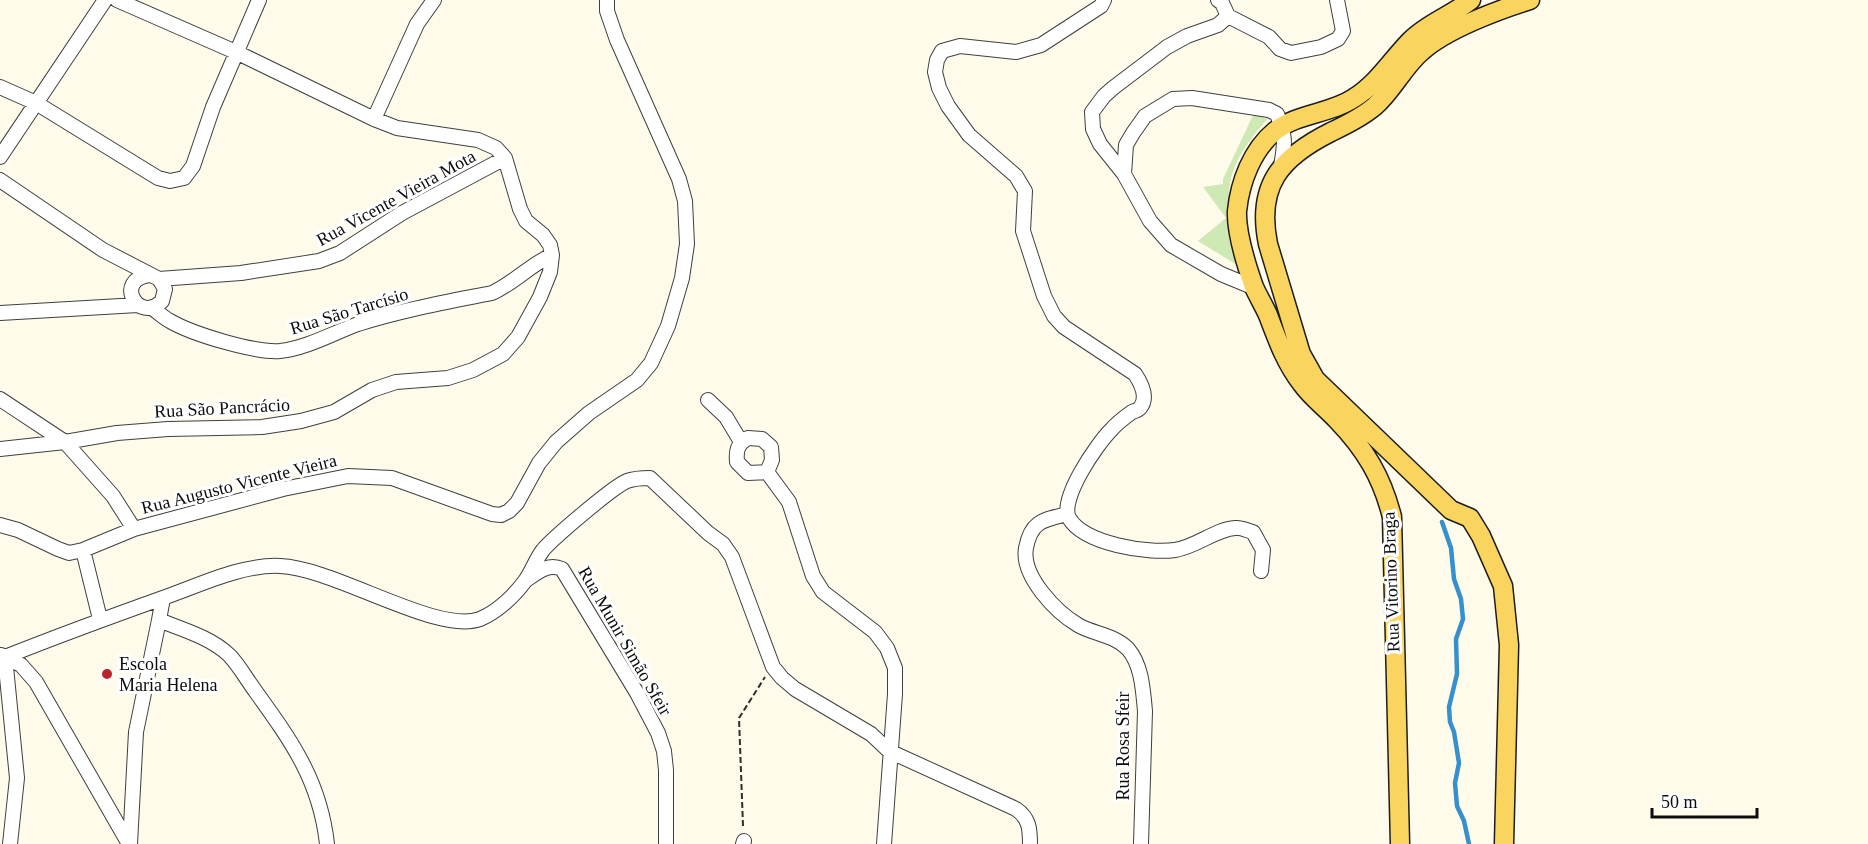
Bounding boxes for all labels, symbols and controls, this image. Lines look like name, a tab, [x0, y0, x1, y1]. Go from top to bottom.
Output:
street label: Rua Vicente Vieira Mota	[313, 146, 479, 250]
street label: Rua São Tarcísio	[288, 284, 410, 338]
street label: Rua São Pancrácio	[154, 394, 290, 422]
street label: Rua Augusto Vicente Vieira	[139, 450, 339, 518]
street label: Rua Vitorino Braga	[1379, 511, 1403, 653]
street label: Rua Munir Simão Sfeir	[574, 563, 676, 719]
place label: Escola Maria Helena	[119, 654, 217, 695]
marker: Escola Maria Helena	[100, 667, 114, 681]
street label: Rua Rosa Sfeir	[1113, 692, 1133, 800]
scale bar	[1652, 781, 1757, 819]
text: 50 m	[1661, 792, 1698, 812]

